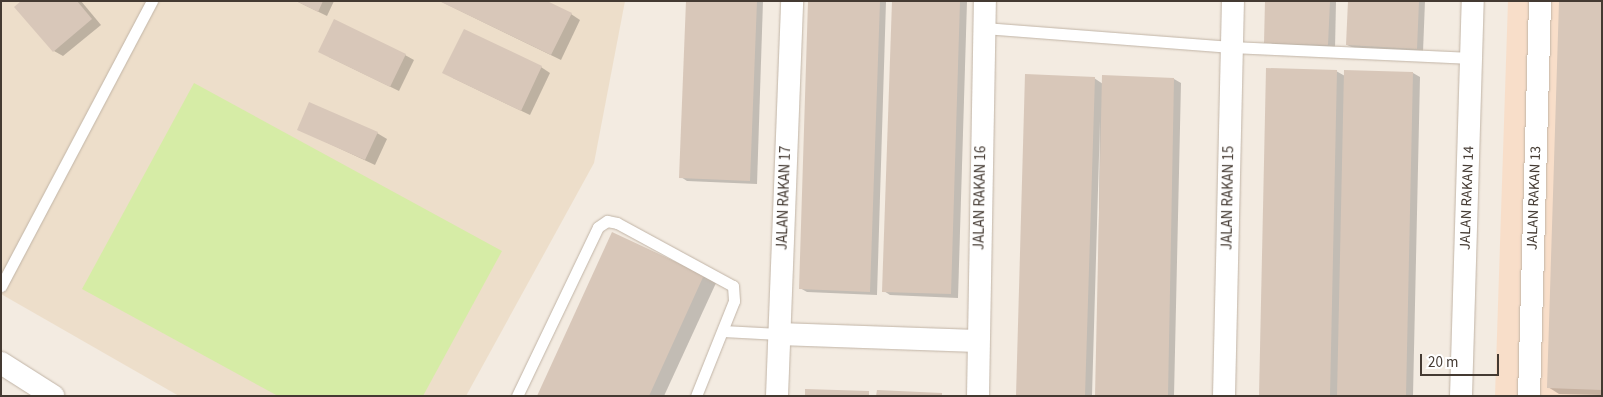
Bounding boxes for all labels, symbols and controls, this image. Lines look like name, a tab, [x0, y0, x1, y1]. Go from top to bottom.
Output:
street label: JALAN RAKAN 17	[773, 146, 795, 250]
street label: JALAN RAKAN 16	[970, 146, 990, 250]
street label: JALAN RAKAN 15	[1218, 146, 1238, 250]
street label: JALAN RAKAN 14	[1456, 146, 1478, 250]
street label: JALAN RAKAN 13	[1523, 146, 1545, 250]
scale bar	[1423, 344, 1502, 376]
text: 20 m	[1428, 352, 1458, 373]

